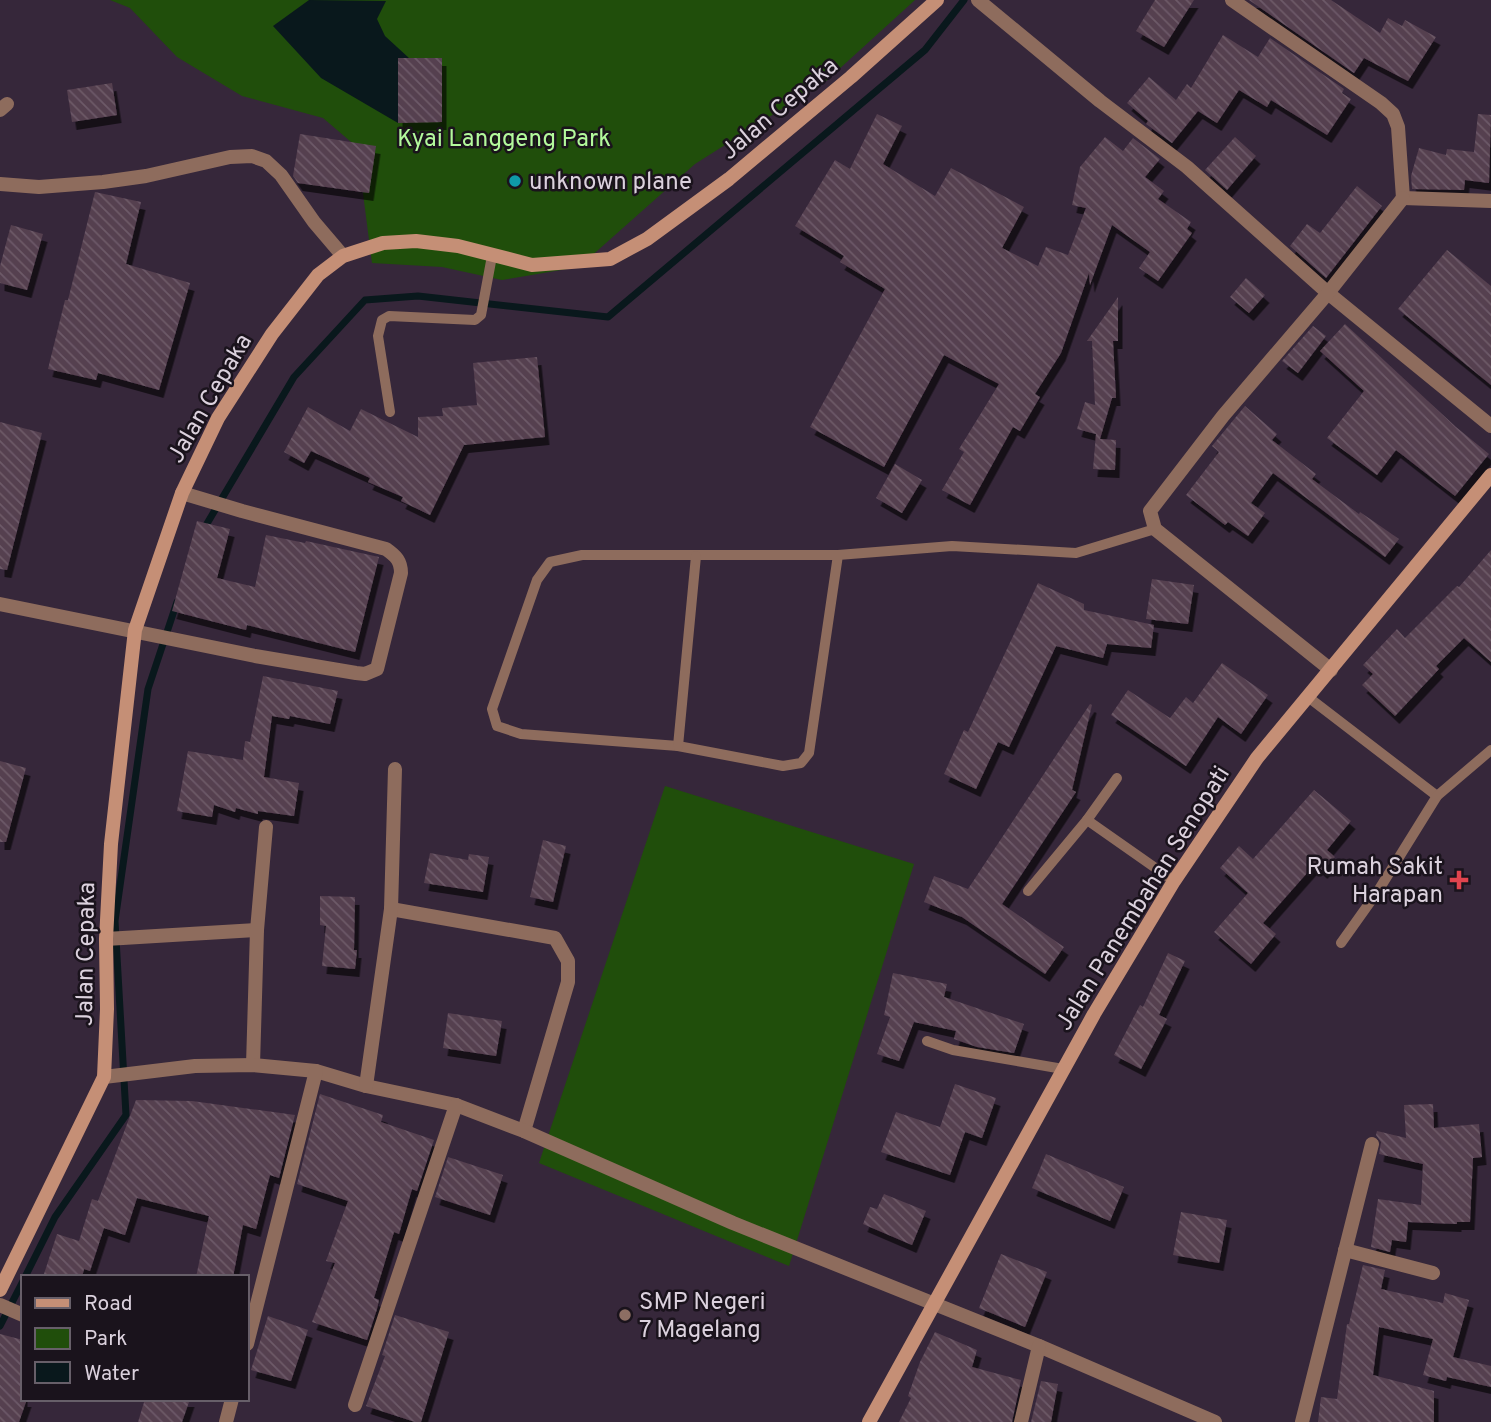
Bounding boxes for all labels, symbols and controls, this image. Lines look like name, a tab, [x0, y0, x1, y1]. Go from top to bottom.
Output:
street label: Jalan Cepaka	[715, 52, 845, 167]
park label: Kyai Langgeng Park	[397, 125, 611, 155]
place label: unknown plane	[529, 168, 692, 198]
marker: unknown plane	[507, 173, 523, 189]
street label: Jalan Cepaka	[162, 329, 260, 469]
street label: Jalan Panembahan Senopati	[1050, 761, 1238, 1037]
place label: Rumah Sakit Harapan	[1307, 853, 1443, 911]
marker: Rumah Sakit Harapan	[1449, 870, 1469, 890]
street label: Jalan Cepaka	[71, 882, 103, 1026]
legend	[21, 1275, 248, 1401]
place label: SMP Negeri 7 Magelang	[639, 1288, 766, 1346]
text: Road	[84, 1291, 133, 1318]
marker: SMP Negeri 7 Magelang	[617, 1307, 633, 1323]
text: Park	[84, 1326, 127, 1353]
text: Water	[84, 1361, 139, 1388]

